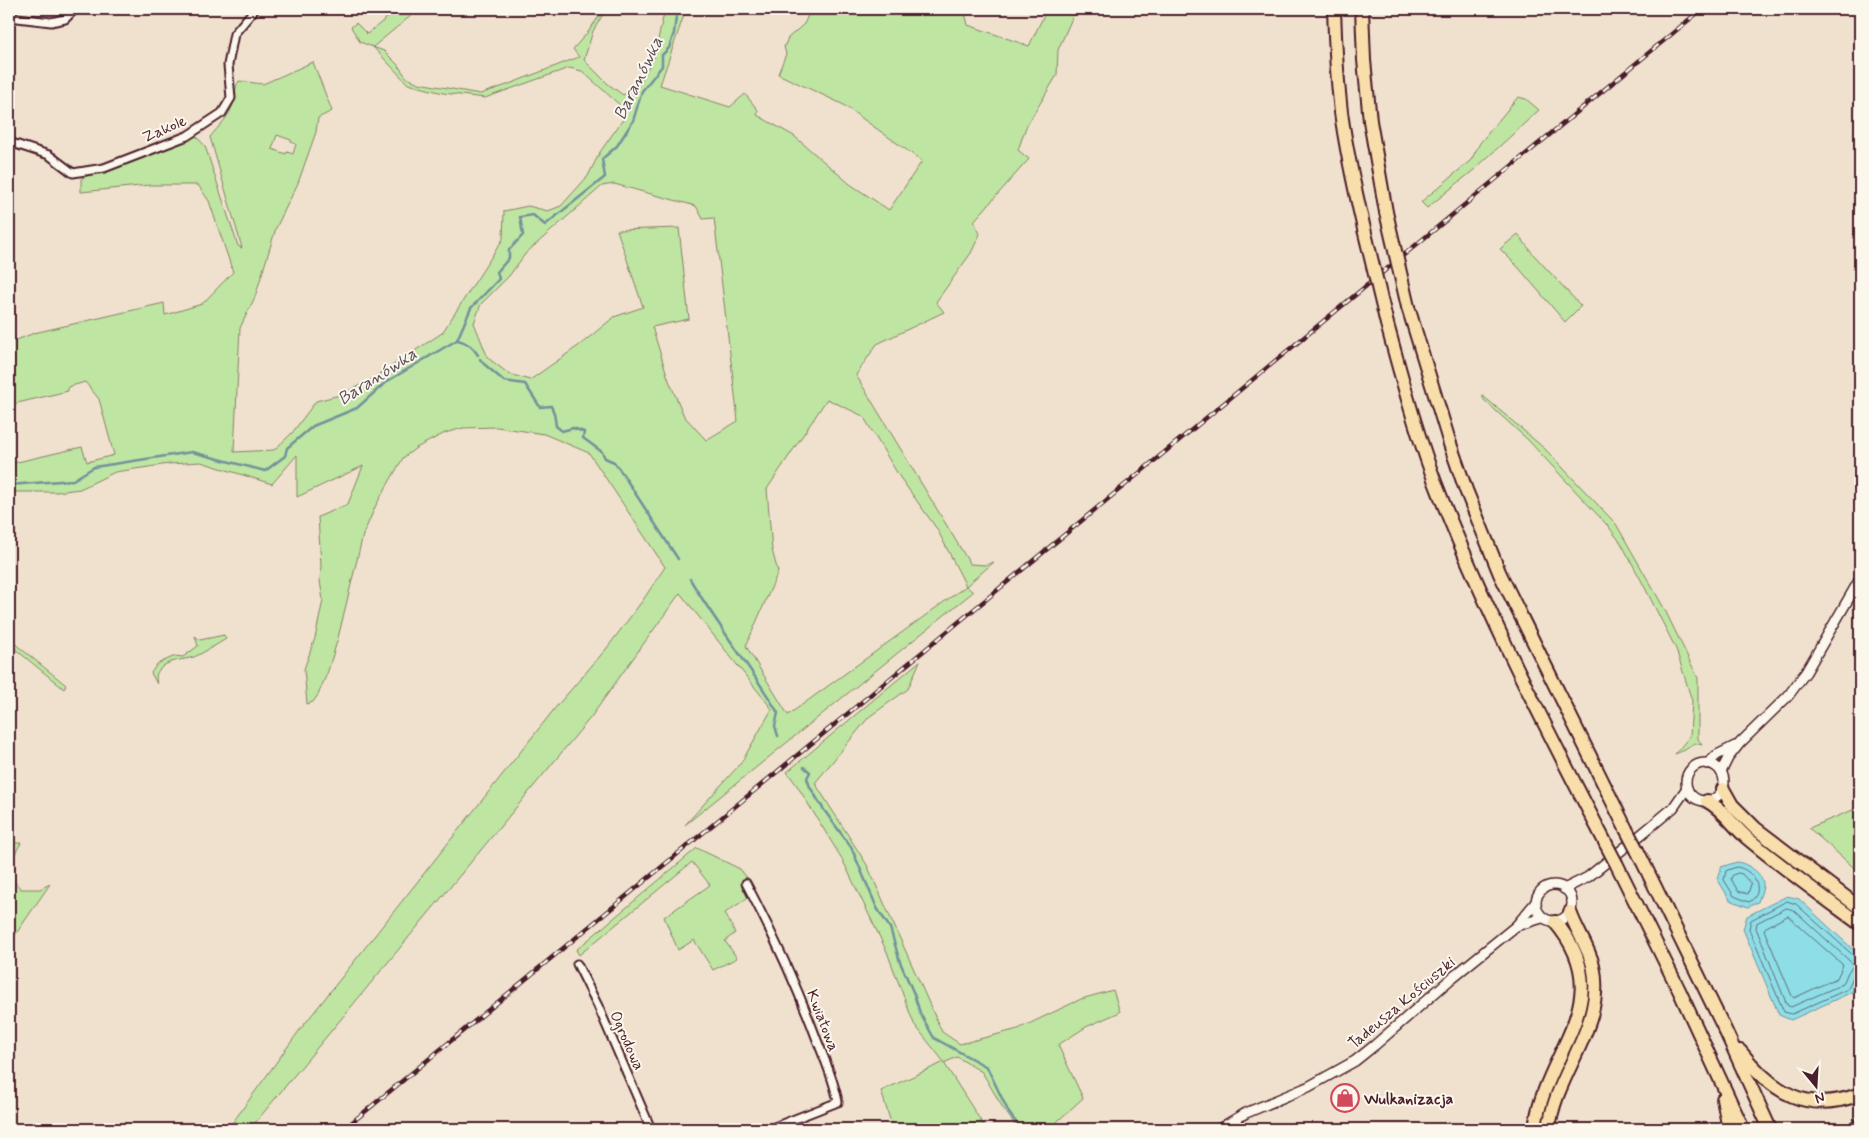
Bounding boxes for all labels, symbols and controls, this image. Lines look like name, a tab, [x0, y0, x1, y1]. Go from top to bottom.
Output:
water label: Baranówka	[608, 33, 669, 124]
street label: Zakole	[139, 110, 190, 148]
water label: Baranówka	[333, 342, 422, 411]
street label: Tadeusza Kościuszki	[1344, 952, 1460, 1054]
street label: Kwiatowa	[801, 987, 844, 1055]
street label: Ogrodowa	[604, 1008, 649, 1074]
north arrow	[1792, 1060, 1842, 1110]
shop icon: Wulkanizacja	[1330, 1083, 1360, 1113]
text: N	[1812, 1087, 1827, 1107]
place label: Wulkanizacja	[1363, 1089, 1454, 1110]

